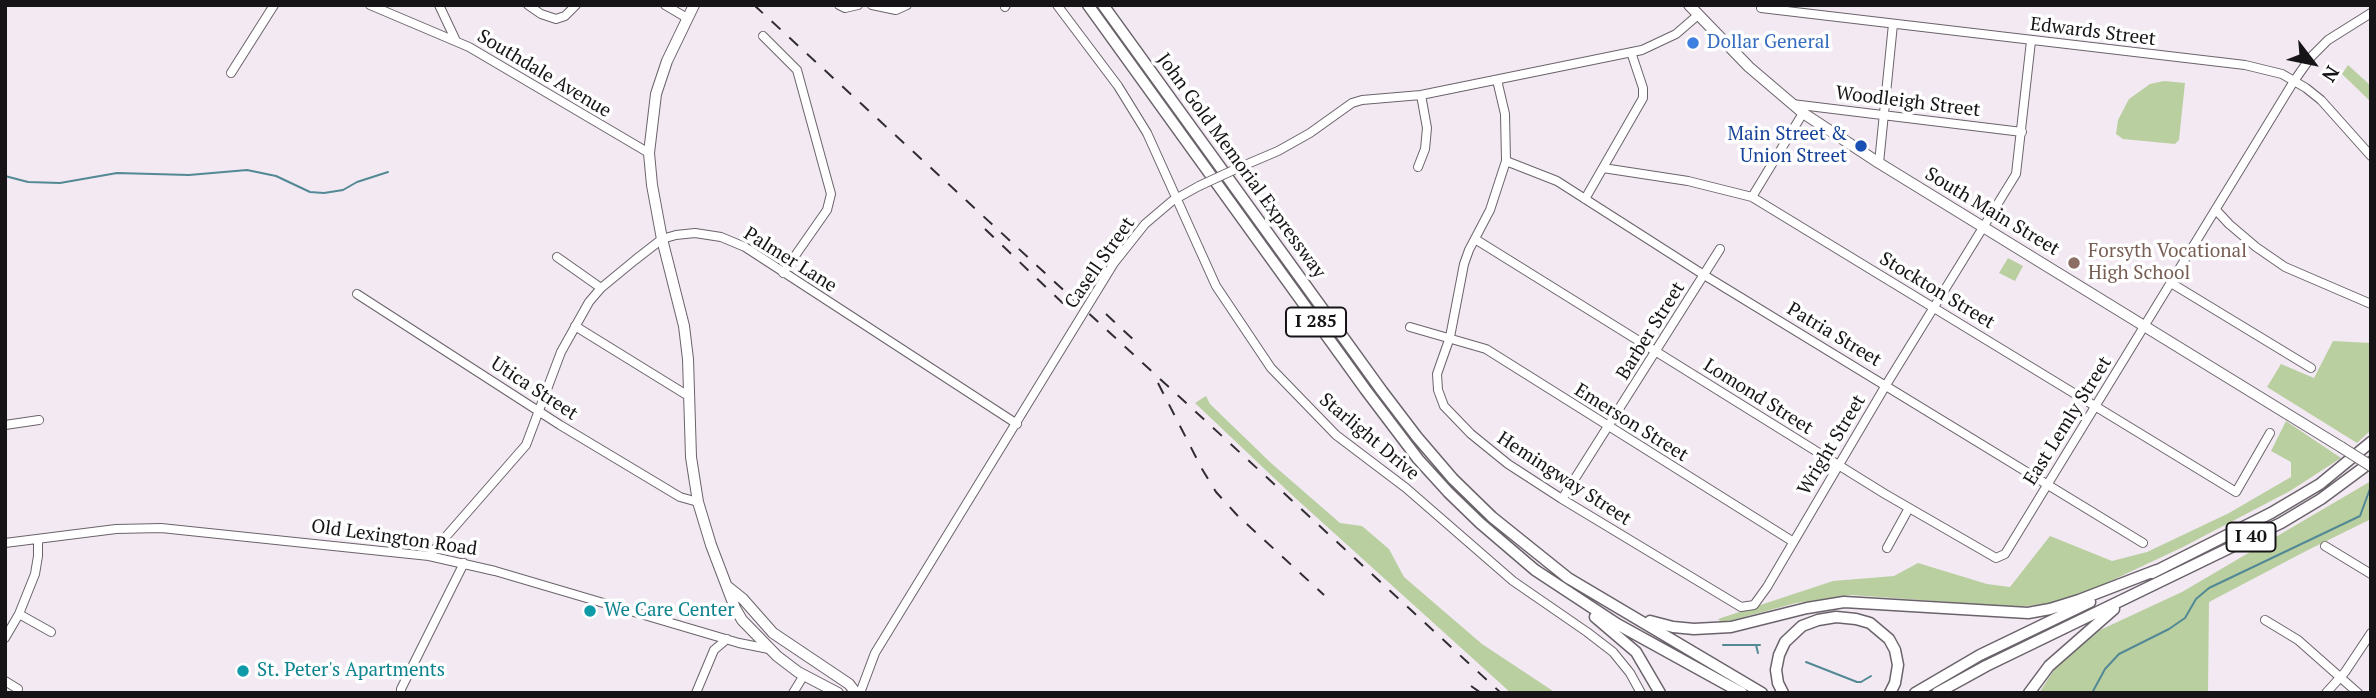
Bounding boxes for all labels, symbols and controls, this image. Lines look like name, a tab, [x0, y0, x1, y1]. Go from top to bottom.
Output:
street label: Edwards Street	[2029, 13, 2157, 51]
street label: Southdale Avenue	[473, 25, 615, 123]
north arrow	[2278, 28, 2348, 98]
place label: Dollar General	[1707, 32, 1830, 54]
marker: Dollar General	[1685, 35, 1701, 51]
street label: John Gold Memorial Expressway	[1152, 49, 1330, 283]
text: N	[2317, 62, 2346, 87]
street label: Woodleigh Street	[1834, 82, 1982, 122]
place label: Main Street & Union Street	[1727, 124, 1847, 168]
marker: Main Street & Union Street	[1853, 138, 1869, 154]
street label: South Main Street	[1921, 163, 2063, 261]
street label: Casell Street	[1060, 213, 1140, 313]
street label: Palmer Lane	[739, 222, 841, 298]
place label: Forsyth Vocational High School	[2088, 241, 2247, 285]
street label: Stockton Street	[1875, 248, 1999, 334]
marker: Forsyth Vocational High School	[2066, 255, 2082, 271]
street label: Barber Street	[1612, 278, 1690, 384]
street label: Patria Street	[1783, 298, 1885, 372]
road number: I 285	[1286, 308, 1346, 336]
street label: Utica Street	[486, 352, 582, 426]
street label: East Lemly Street	[2019, 352, 2117, 490]
street label: Lomond Street	[1699, 354, 1817, 440]
street label: Emerson Street	[1570, 379, 1692, 467]
street label: Starlight Drive	[1314, 389, 1424, 485]
street label: Wright Street	[1793, 391, 1871, 499]
street label: Hemingway Street	[1493, 427, 1635, 531]
street label: Old Lexington Road	[310, 515, 478, 561]
road number: I 40	[2226, 522, 2276, 552]
place label: We Care Center	[604, 600, 735, 622]
marker: We Care Center	[582, 603, 598, 619]
place label: St. Peter's Apartments	[257, 660, 445, 682]
marker: St. Peter's Apartments	[235, 663, 251, 679]

